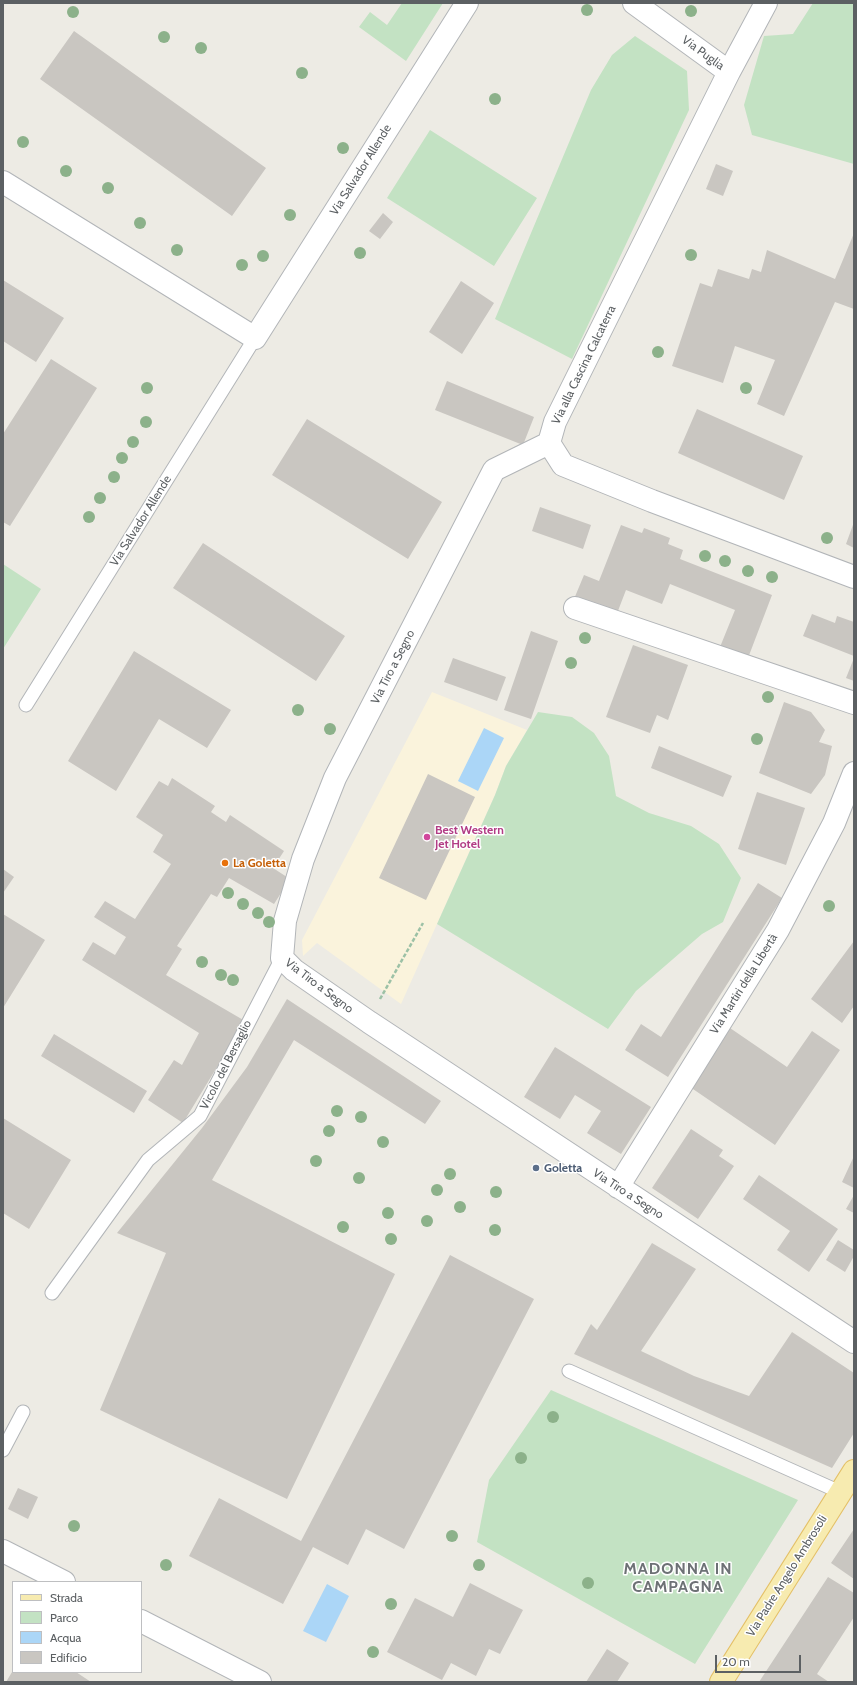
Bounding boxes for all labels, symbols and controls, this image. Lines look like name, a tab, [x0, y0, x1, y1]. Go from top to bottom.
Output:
street label: Via Puglia	[679, 33, 727, 73]
street label: Via Salvador Allende	[327, 122, 395, 218]
street label: Via alla Cascina Calcaterra	[549, 303, 619, 427]
street label: Via Salvador Allende	[107, 473, 175, 569]
street label: Via Tiro a Segno	[368, 627, 418, 707]
place label: Best Western Jet Hotel	[435, 823, 504, 851]
marker: Best Western Jet Hotel	[422, 832, 432, 842]
place label: La Goletta	[233, 856, 286, 870]
marker: La Goletta	[220, 858, 230, 868]
street label: Via Martiri della Libertà	[707, 931, 781, 1037]
street label: Via Tiro a Segno	[282, 956, 356, 1016]
street label: Vicolo del Bersaglio	[197, 1018, 255, 1112]
place label: Goletta	[544, 1161, 582, 1175]
marker: Goletta	[531, 1163, 541, 1173]
street label: Via Tiro a Segno	[590, 1166, 666, 1222]
street label: Via Padre Angelo Ambrosoli	[744, 1513, 830, 1639]
district label: MADONNA IN CAMPAGNA	[623, 1559, 733, 1597]
legend	[12, 1581, 142, 1673]
text: Strada	[50, 1590, 83, 1605]
text: Parco	[50, 1610, 78, 1625]
text: Acqua	[50, 1630, 81, 1645]
scale bar	[717, 1647, 803, 1673]
text: Edificio	[50, 1650, 87, 1665]
text: 20 m	[722, 1654, 750, 1669]

